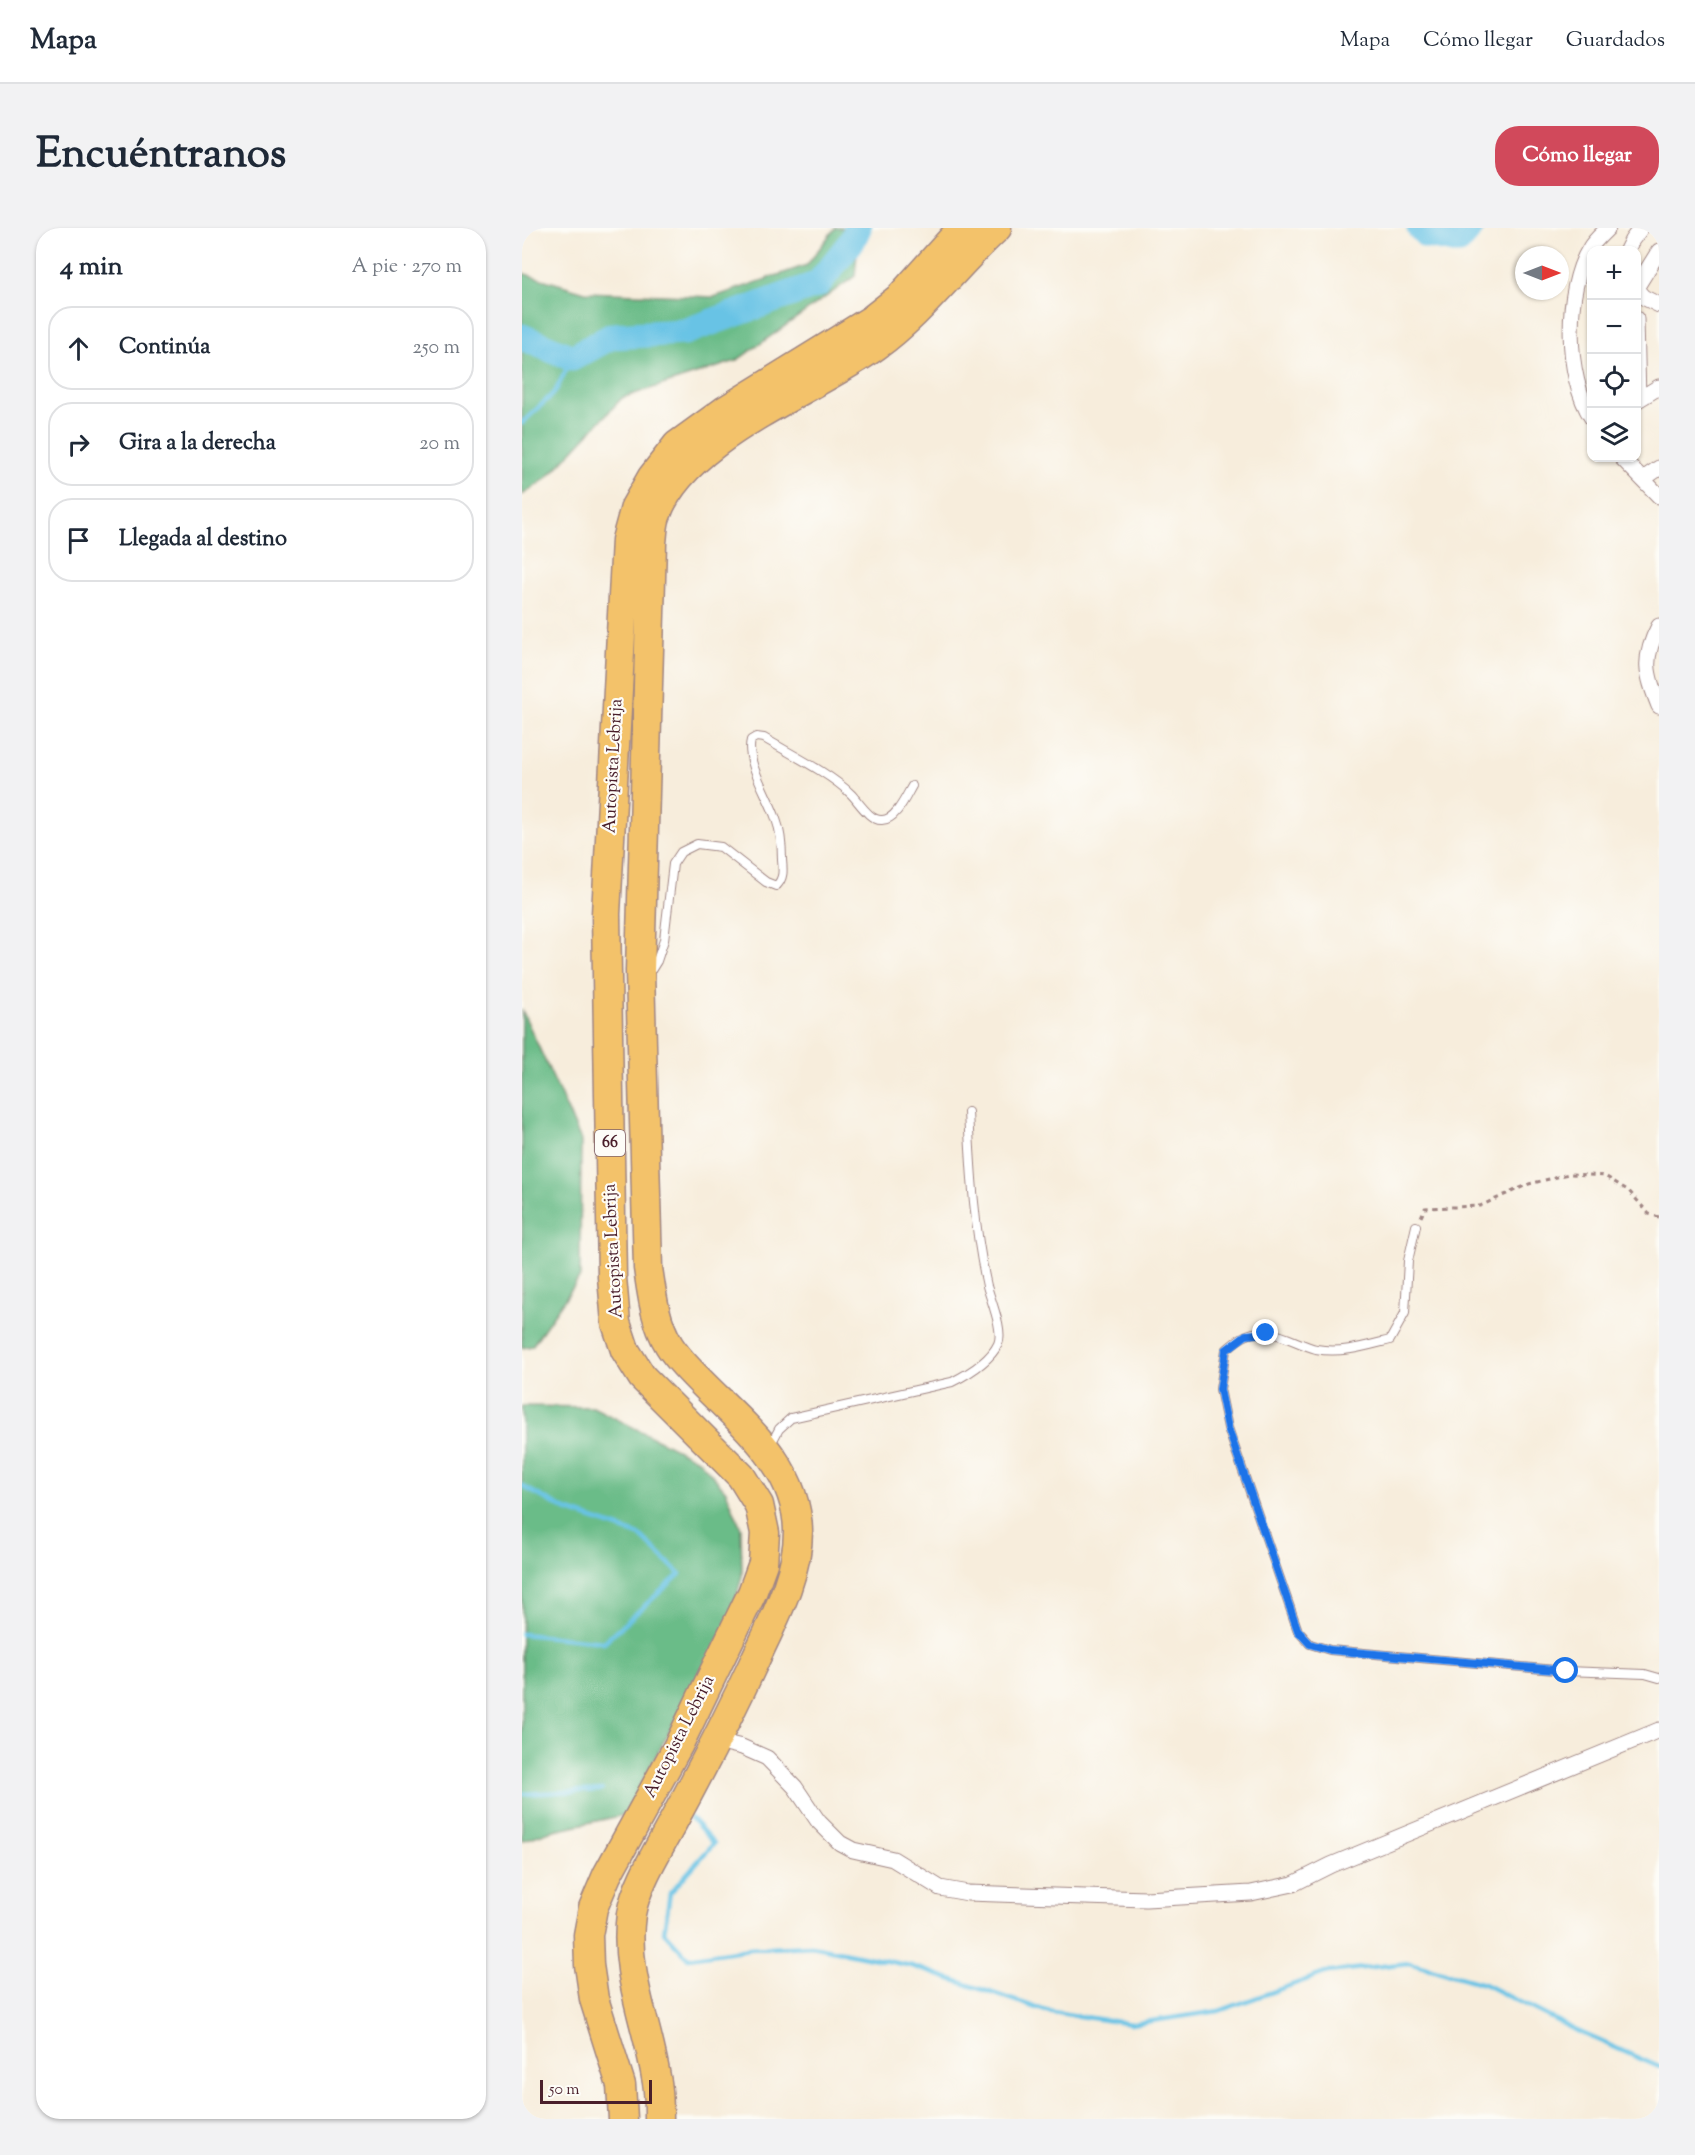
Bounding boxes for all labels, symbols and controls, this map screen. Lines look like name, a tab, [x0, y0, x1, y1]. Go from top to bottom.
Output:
text: Mapa	[30, 21, 97, 61]
text: Mapa	[1340, 26, 1390, 56]
text: Cómo llegar	[1423, 26, 1533, 56]
text: Guardados	[1566, 26, 1665, 56]
text: Encuéntranos	[36, 126, 286, 186]
button: Cómo llegar	[1495, 126, 1659, 186]
north arrow	[1515, 246, 1569, 300]
map controls	[1587, 246, 1641, 462]
button: +	[1587, 246, 1641, 300]
text: 4 min	[60, 249, 123, 286]
text: A pie · 270 m	[352, 253, 462, 282]
button: −	[1587, 300, 1641, 354]
icon: ahead	[62, 332, 95, 365]
text: Continúa	[119, 332, 210, 364]
text: 250 m	[412, 334, 460, 363]
button: locate	[1587, 354, 1641, 408]
button: layers	[1587, 408, 1641, 462]
icon: right	[62, 428, 95, 461]
text: Gira a la derecha	[119, 428, 276, 460]
text: 20 m	[419, 430, 460, 459]
icon: arrive	[62, 524, 95, 557]
text: Llegada al destino	[119, 524, 287, 556]
street label: Autopista Lebrija	[597, 698, 631, 834]
road number: 66	[595, 1130, 625, 1156]
street label: Autopista Lebrija	[597, 1183, 631, 1319]
route end	[1252, 1319, 1278, 1345]
route start	[1552, 1657, 1578, 1683]
street label: Autopista Lebrija	[638, 1671, 722, 1803]
scale bar	[540, 2077, 652, 2104]
text: 50 m	[549, 2079, 580, 2102]

